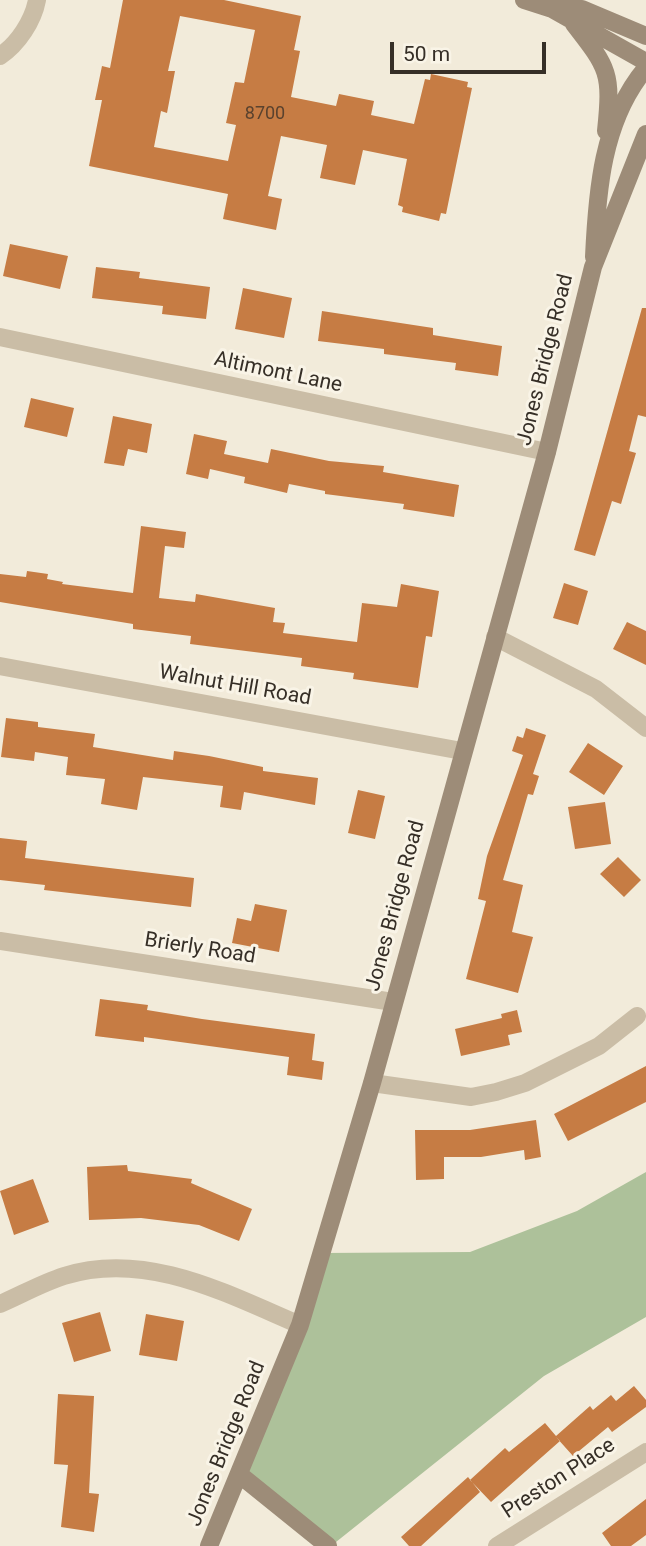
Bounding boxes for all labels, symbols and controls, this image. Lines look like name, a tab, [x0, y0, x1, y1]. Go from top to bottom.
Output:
scale bar	[394, 28, 550, 72]
text: 50 m	[403, 42, 450, 66]
house number: 8700	[245, 103, 285, 125]
street label: Jones Bridge Road	[513, 272, 579, 448]
street label: Altimont Lane	[212, 347, 344, 399]
street label: Walnut Hill Road	[157, 660, 313, 712]
street label: Jones Bridge Road	[361, 818, 431, 994]
street label: Brierly Road	[143, 928, 257, 970]
street label: Jones Bridge Road	[182, 1358, 272, 1530]
street label: Preston Place	[498, 1433, 620, 1525]

